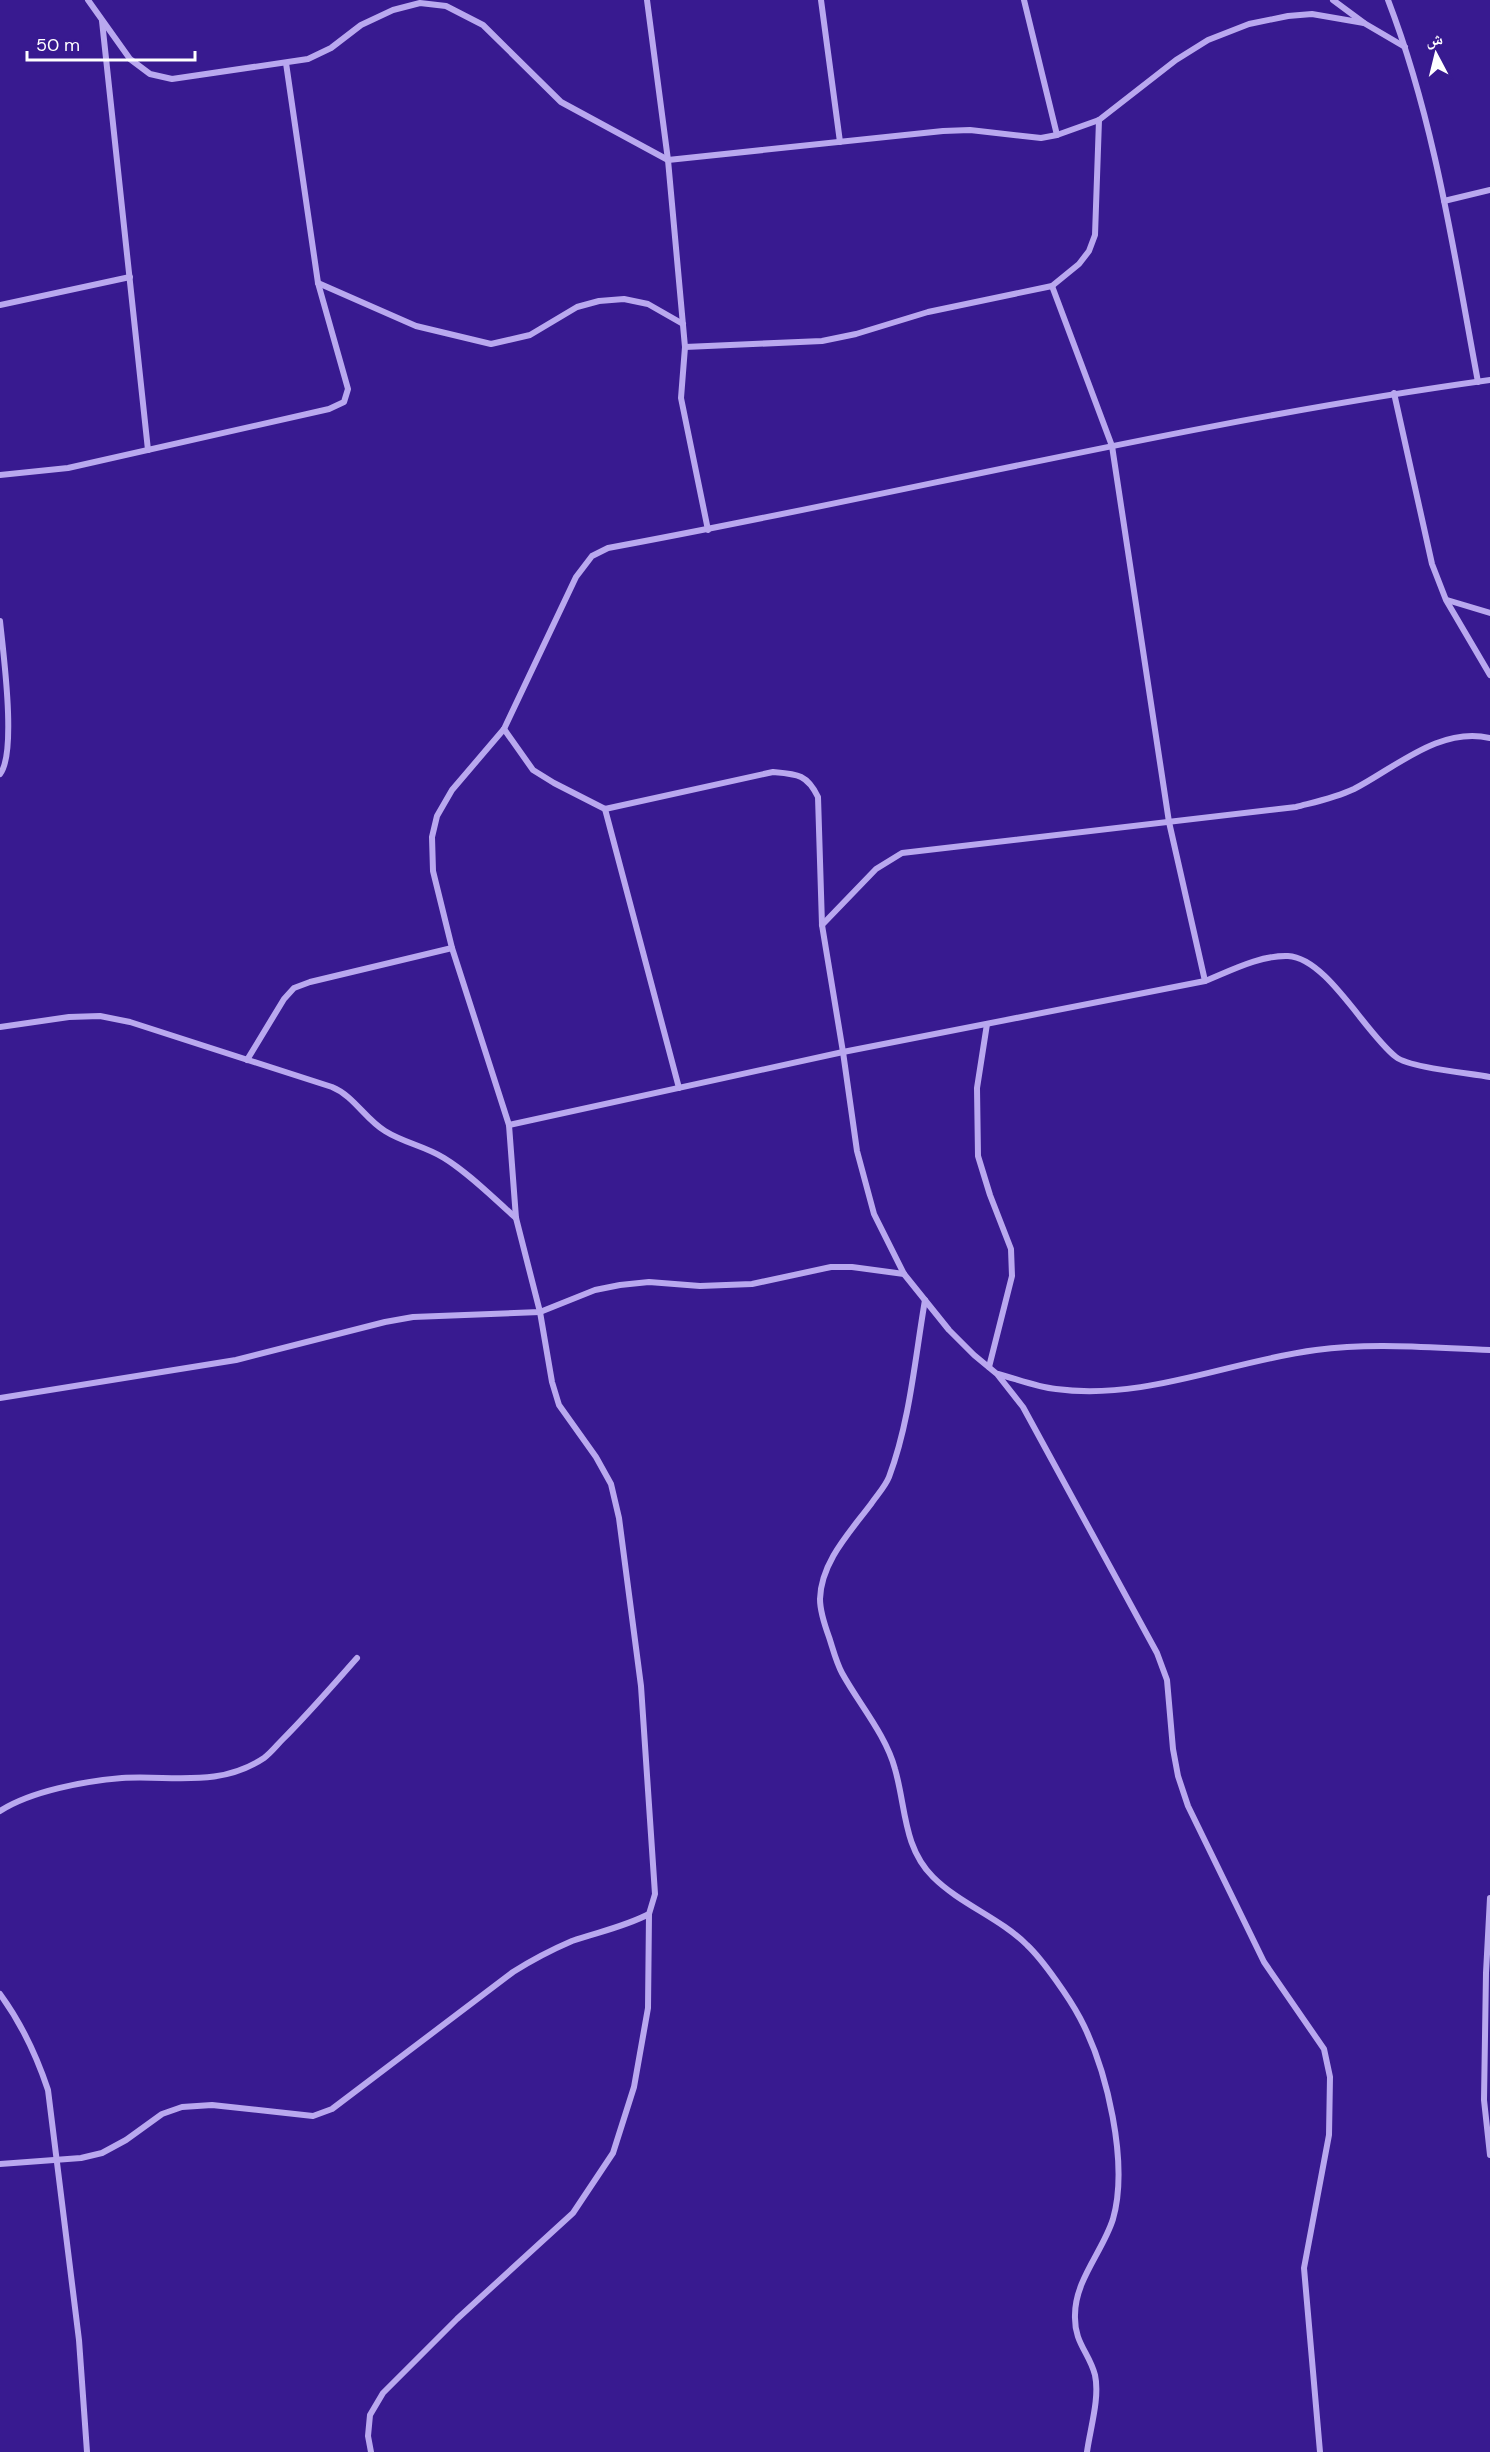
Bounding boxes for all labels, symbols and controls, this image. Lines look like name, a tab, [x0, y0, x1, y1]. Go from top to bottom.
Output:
scale bar	[27, 24, 195, 62]
north arrow	[1406, 24, 1466, 84]
text: ش	[1425, 28, 1444, 51]
text: 50 m	[36, 33, 80, 57]

